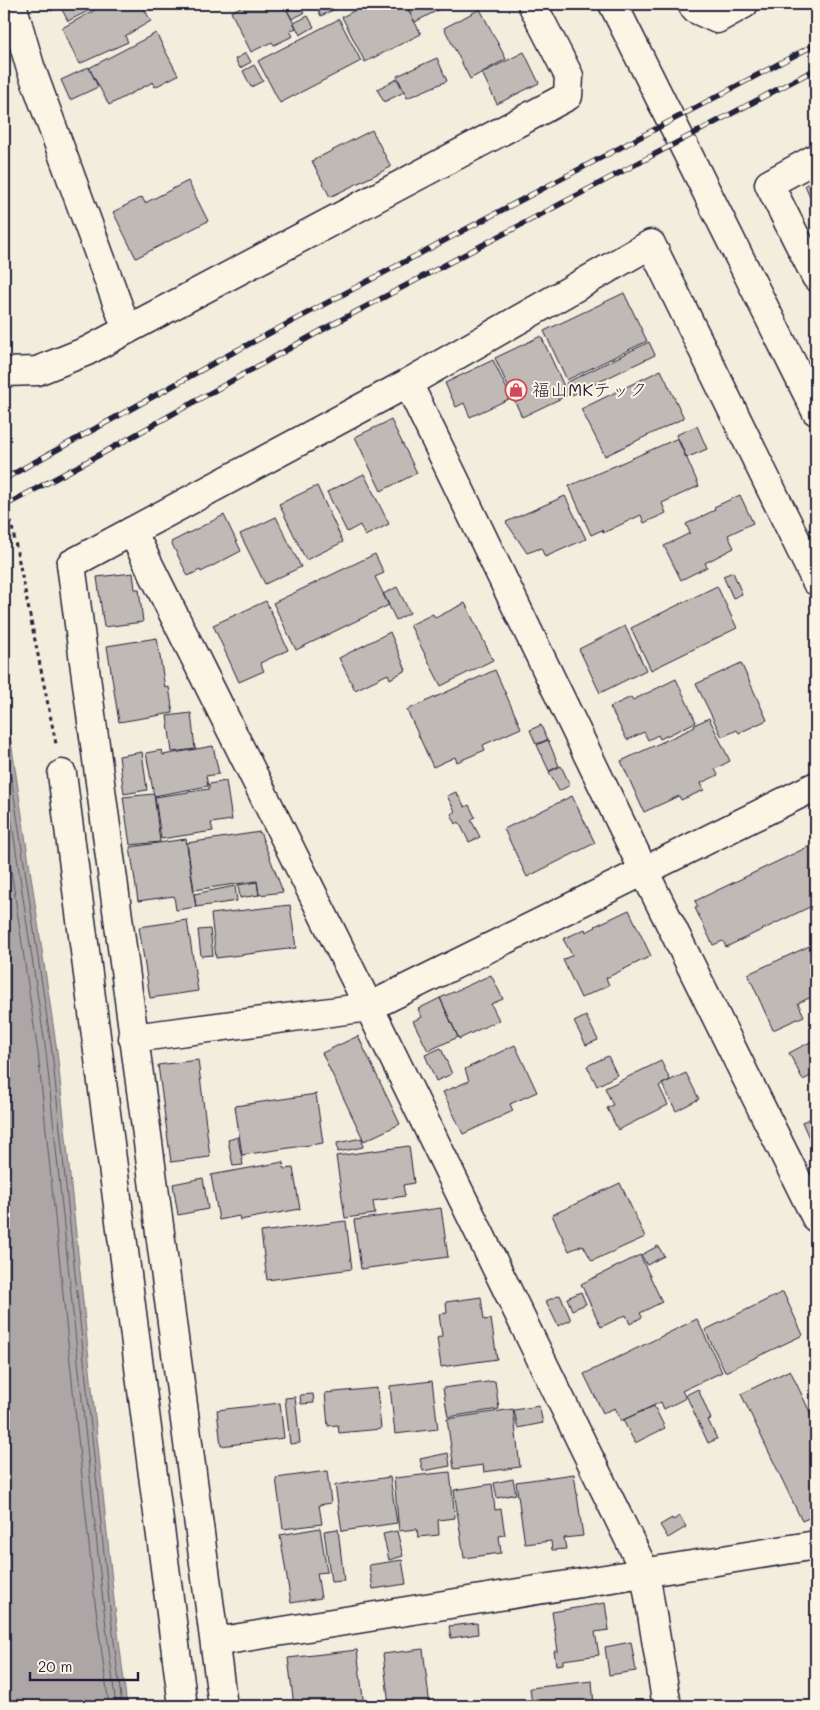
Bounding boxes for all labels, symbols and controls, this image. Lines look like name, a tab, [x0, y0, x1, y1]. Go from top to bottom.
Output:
place label: 福山MKテック	[532, 377, 647, 401]
shop icon: 福山MKテック	[504, 378, 528, 402]
scale bar	[30, 1650, 138, 1682]
text: 20 m	[38, 1656, 72, 1676]

